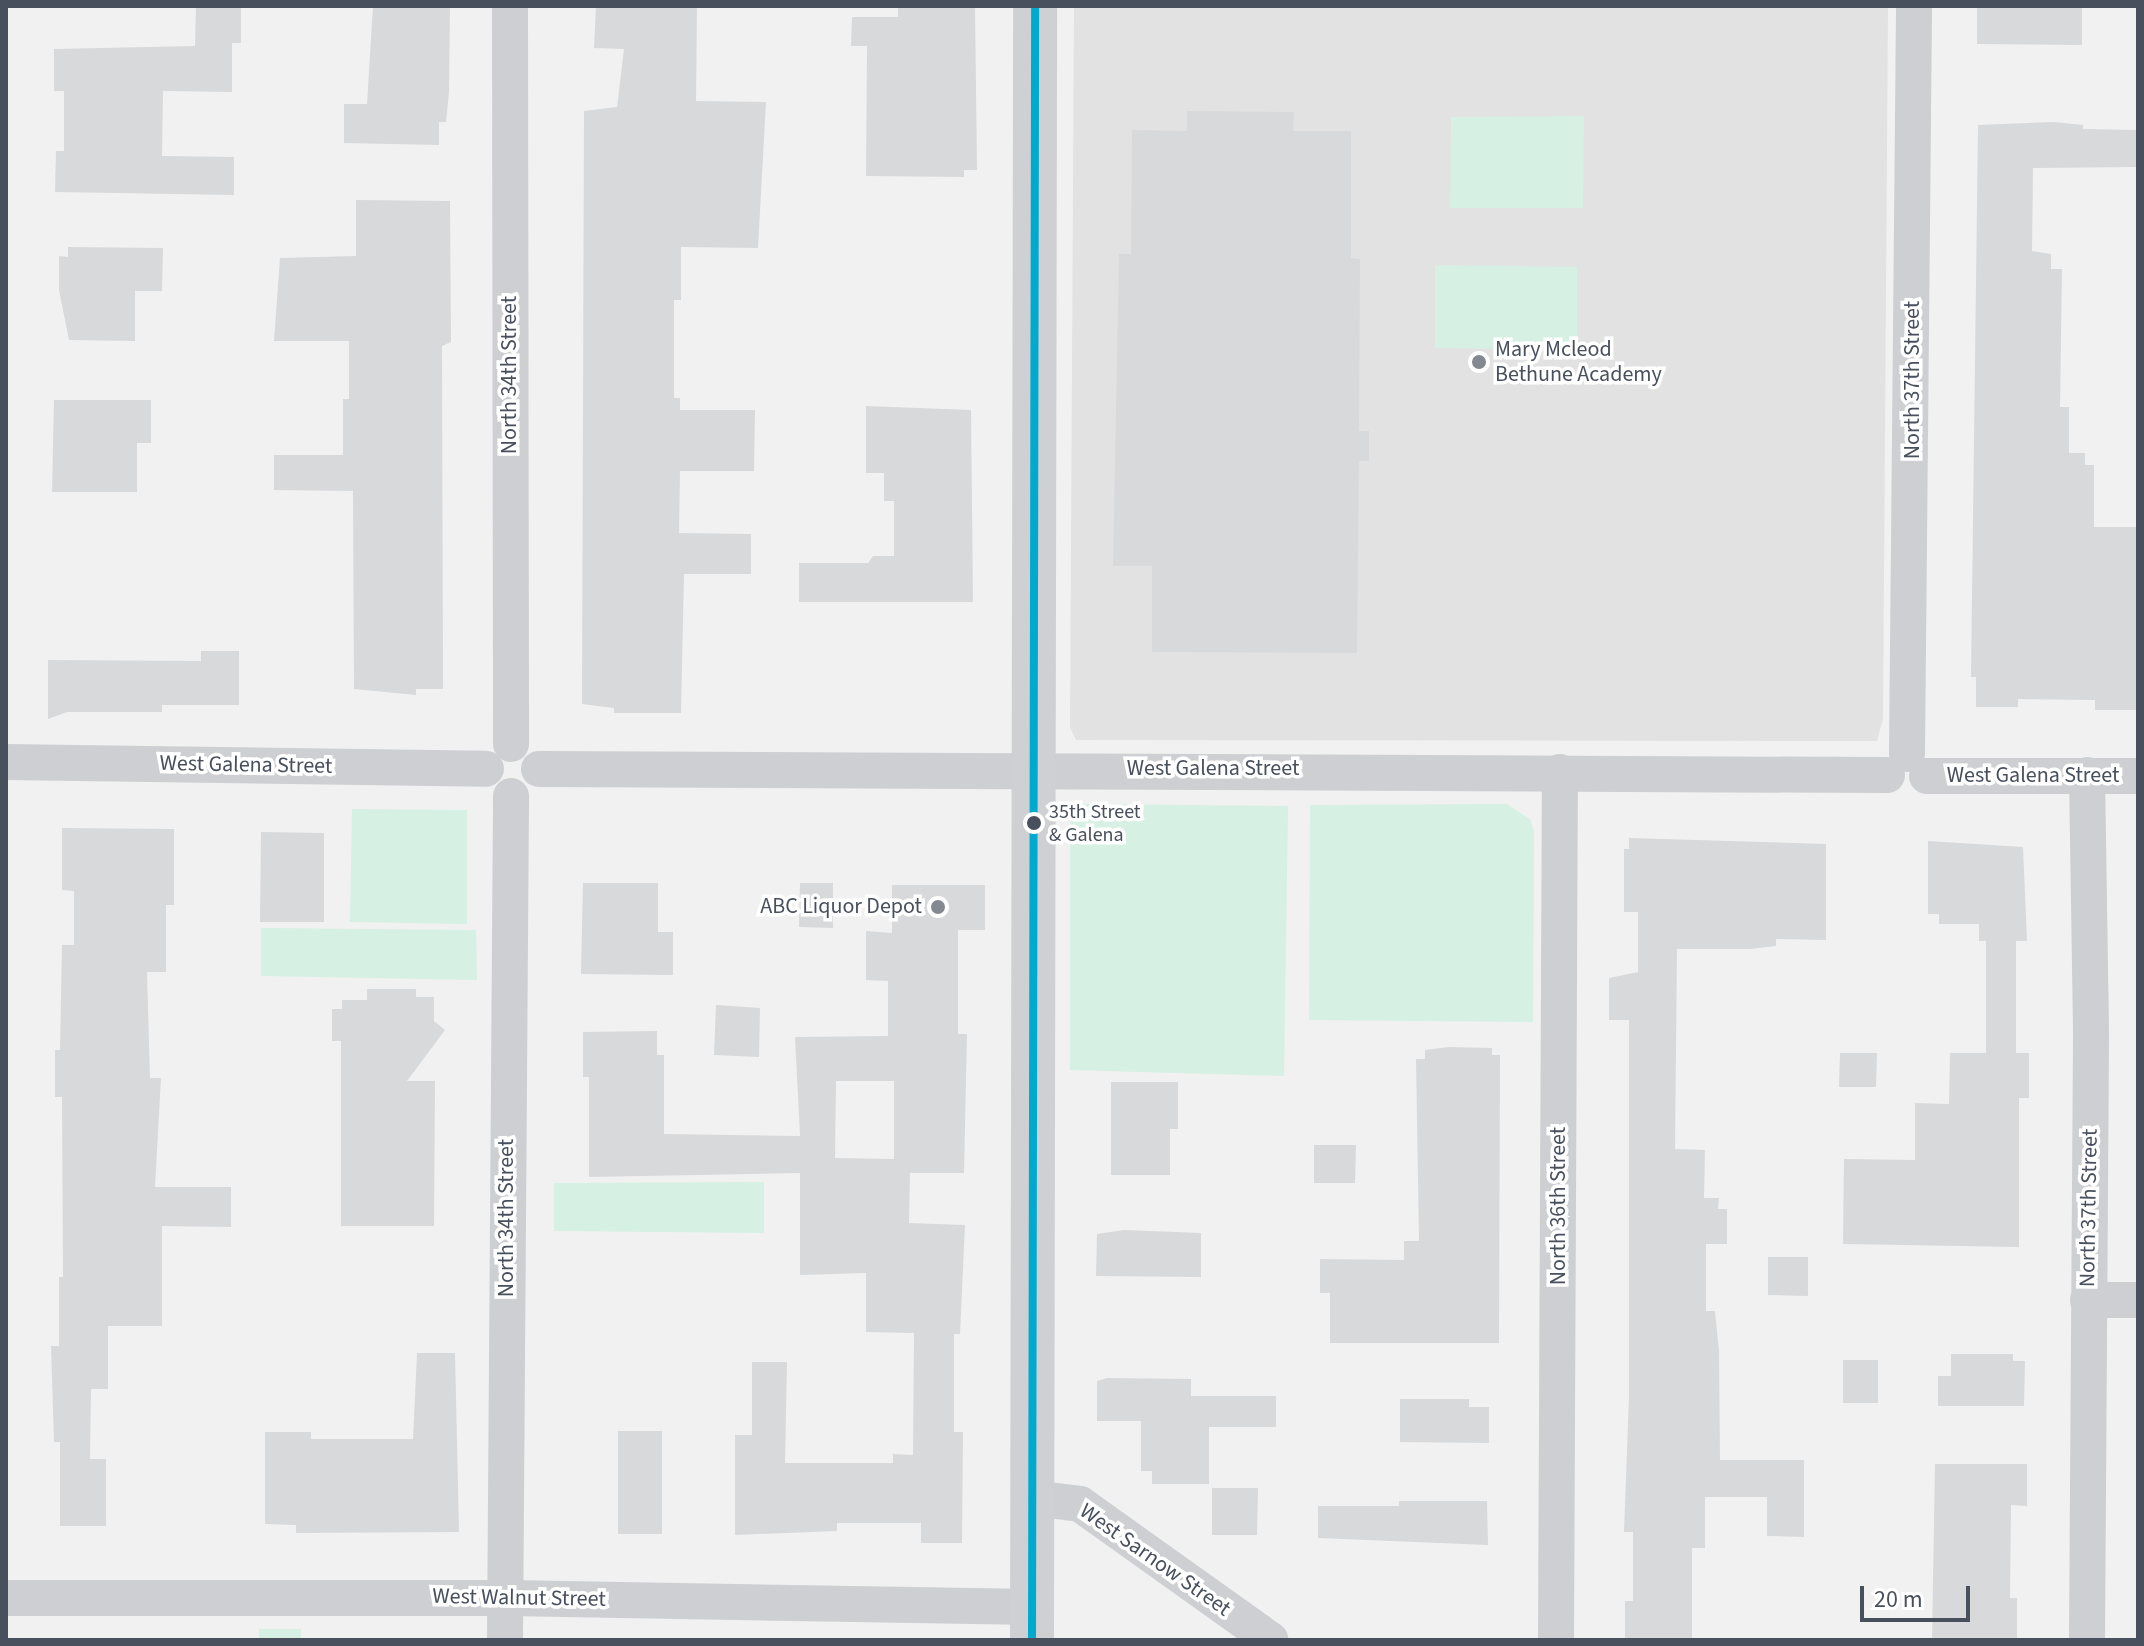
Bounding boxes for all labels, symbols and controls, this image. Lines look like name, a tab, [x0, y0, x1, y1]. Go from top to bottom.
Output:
street label: North 34th Street	[497, 296, 523, 454]
street label: North 37th Street	[1900, 301, 1926, 459]
place label: Mary Mcleod Bethune Academy	[1495, 336, 1662, 388]
marker: Mary Mcleod Bethune Academy	[1470, 353, 1488, 371]
street label: West Galena Street	[159, 750, 333, 780]
street label: West Galena Street	[1127, 756, 1299, 782]
street label: West Galena Street	[1947, 763, 2119, 789]
place label: 35th Street & Galena	[1049, 800, 1141, 847]
marker: 35th Street & Galena	[1026, 815, 1042, 831]
place label: ABC Liquor Depot	[760, 894, 922, 920]
marker: ABC Liquor Depot	[929, 898, 947, 916]
street label: North 36th Street	[1546, 1127, 1572, 1285]
street label: North 37th Street	[2074, 1129, 2104, 1287]
street label: North 34th Street	[494, 1139, 520, 1297]
street label: West Sarnow Street	[1074, 1498, 1236, 1622]
scale bar	[1864, 1570, 1974, 1620]
text: 20 m	[1874, 1582, 1923, 1617]
street label: West Walnut Street	[432, 1583, 606, 1613]

